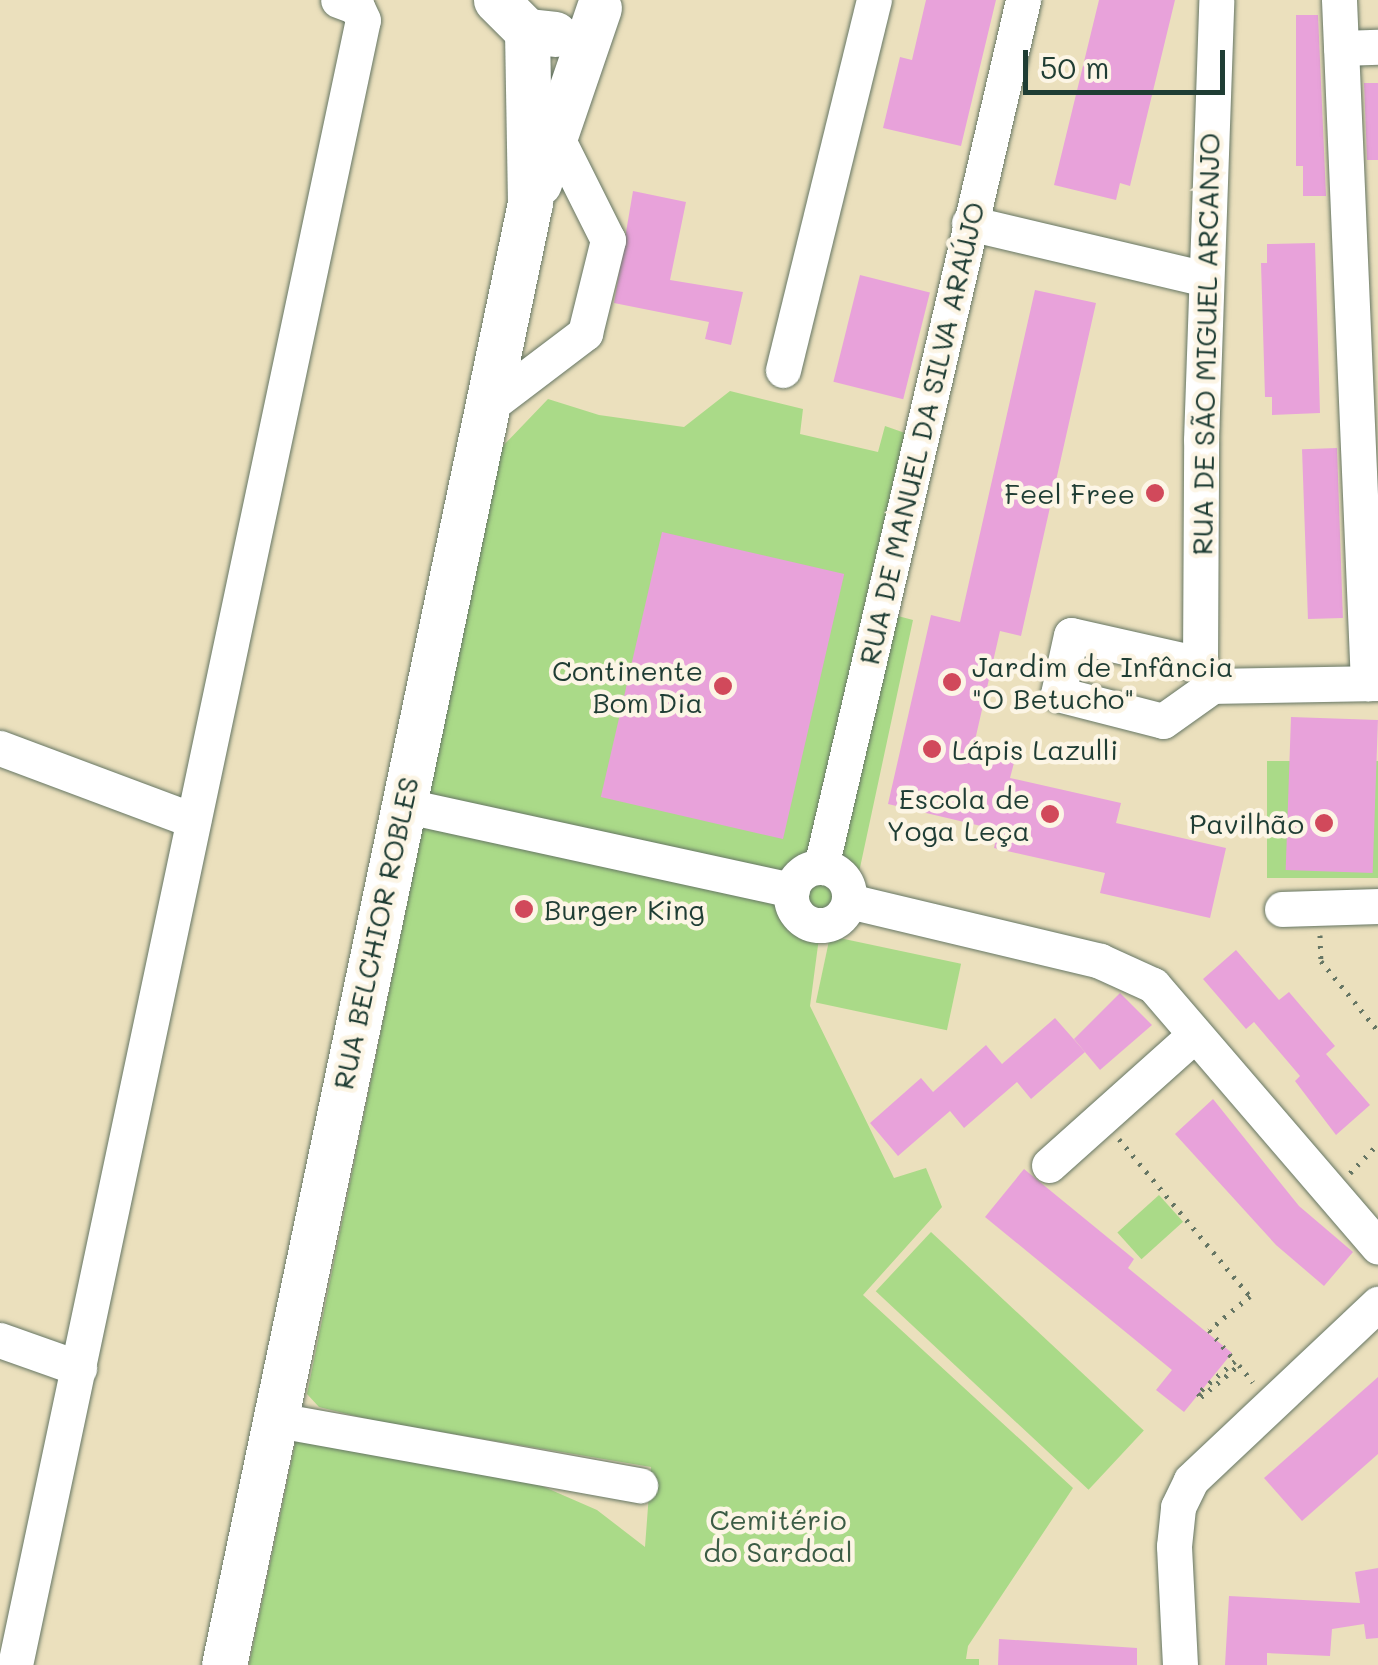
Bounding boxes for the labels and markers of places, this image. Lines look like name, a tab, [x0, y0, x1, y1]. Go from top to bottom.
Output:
place label: Feel Free	[1004, 476, 1135, 510]
marker: Feel Free	[1144, 482, 1166, 504]
place label: Jardim de Infância "O Betucho"	[972, 649, 1233, 715]
place label: Continente Bom Dia	[552, 653, 703, 719]
marker: Jardim de Infância "O Betucho"	[941, 671, 963, 693]
marker: Continente Bom Dia	[712, 675, 734, 697]
place label: Lápis Lazulli	[952, 732, 1118, 766]
marker: Lápis Lazulli	[921, 738, 943, 760]
place label: Escola de Yoga Leça	[886, 781, 1030, 847]
marker: Escola de Yoga Leça	[1039, 803, 1061, 825]
place label: Pavilhão	[1189, 806, 1304, 840]
marker: Pavilhão	[1313, 812, 1335, 834]
place label: Burger King	[544, 892, 705, 926]
marker: Burger King	[513, 898, 535, 920]

